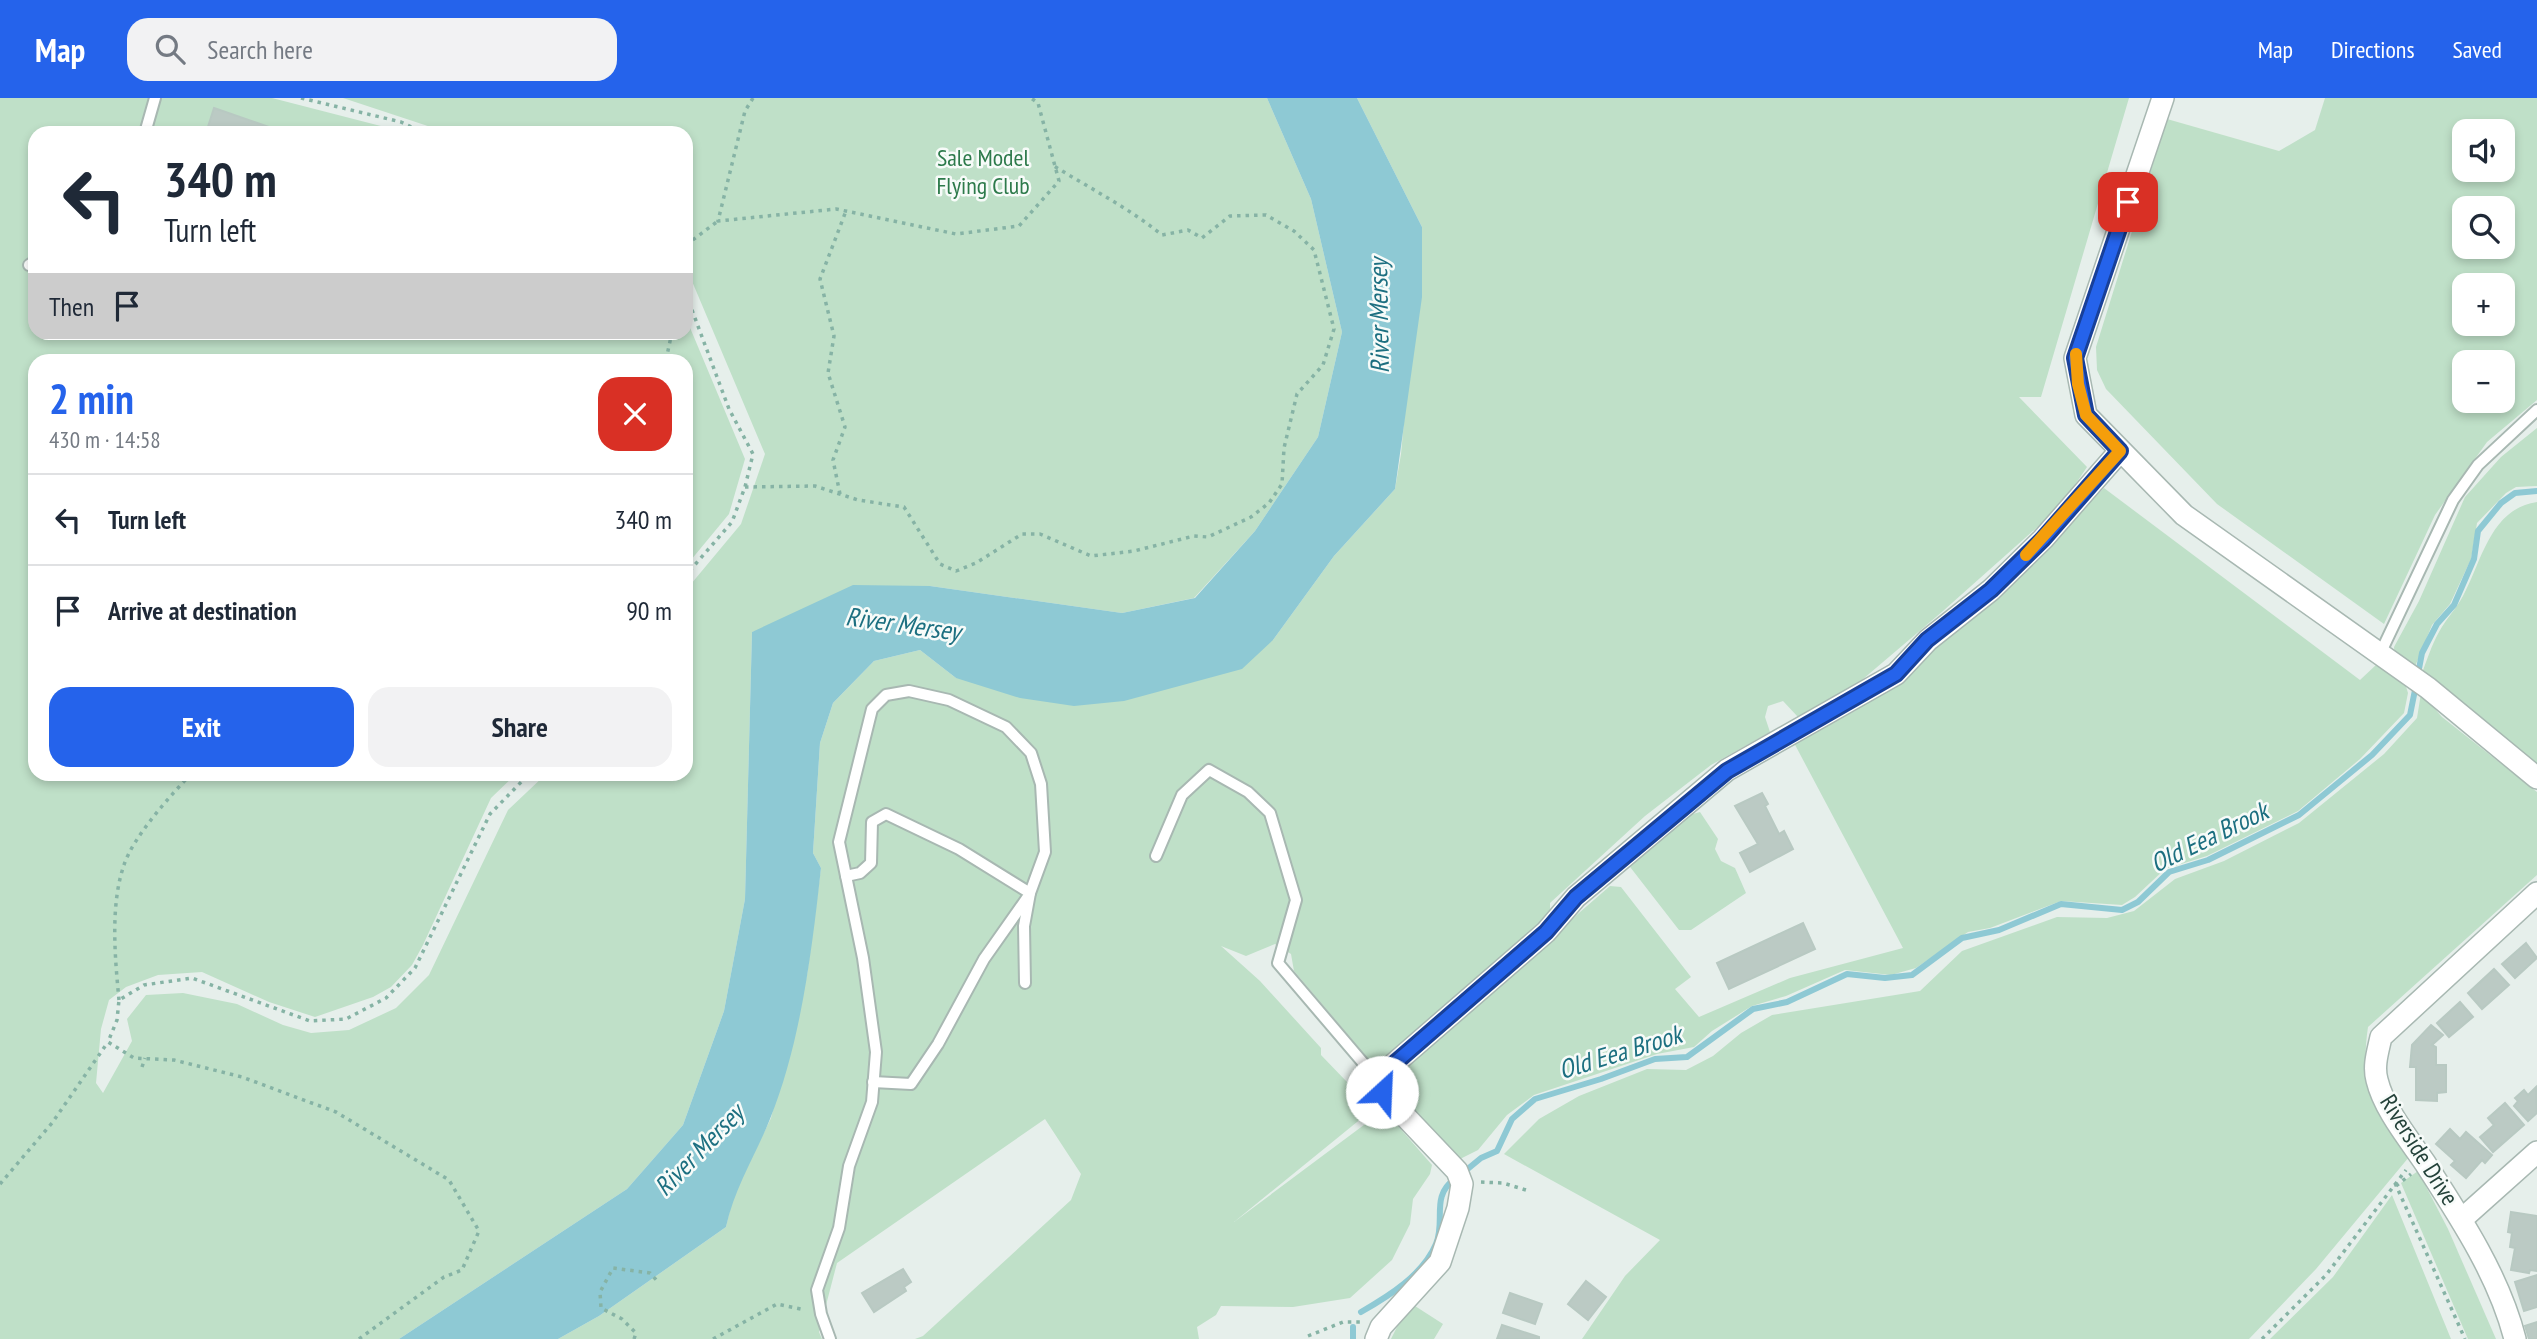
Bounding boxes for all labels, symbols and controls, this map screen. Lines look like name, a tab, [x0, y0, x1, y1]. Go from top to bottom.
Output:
search box	[127, 18, 617, 81]
text: Map	[35, 28, 85, 71]
icon: search	[151, 30, 189, 68]
text: Search here	[207, 33, 313, 66]
text: Map	[2258, 34, 2293, 65]
text: Directions	[2331, 34, 2415, 65]
text: Saved	[2453, 34, 2502, 65]
map controls	[2452, 119, 2515, 413]
button: sound	[2452, 119, 2515, 182]
park label: Sale Model Flying Club	[936, 142, 1030, 201]
text: 340 m	[164, 147, 277, 211]
icon: left	[49, 154, 140, 245]
pin	[2098, 172, 2158, 232]
icon: arrive	[2109, 183, 2147, 221]
button: search	[2452, 196, 2515, 259]
text: Turn left	[164, 209, 256, 251]
water label: River Mersey	[1361, 255, 1396, 374]
button: +	[2452, 273, 2515, 336]
icon: arrive	[108, 287, 146, 325]
text: Then	[49, 290, 94, 323]
button: −	[2452, 350, 2515, 413]
text: 2 min	[49, 371, 134, 426]
button: close	[598, 377, 672, 451]
text: 430 m · 14:58	[49, 425, 161, 454]
icon: left	[49, 501, 87, 539]
text: Turn left	[108, 503, 186, 536]
text: 340 m	[614, 503, 672, 536]
icon: arrive	[49, 592, 87, 630]
text: Arrive at destination	[108, 594, 297, 627]
text: 90 m	[626, 594, 672, 627]
water label: River Mersey	[844, 599, 965, 648]
button: Exit	[49, 687, 354, 767]
button: Share	[368, 687, 672, 767]
water label: Old Eea Brook	[2145, 793, 2276, 879]
water label: Old Eea Brook	[1554, 1016, 1688, 1086]
position arrow	[1345, 1055, 1419, 1129]
street label: Riverside Drive	[2373, 1089, 2466, 1211]
water label: River Mersey	[647, 1095, 753, 1202]

